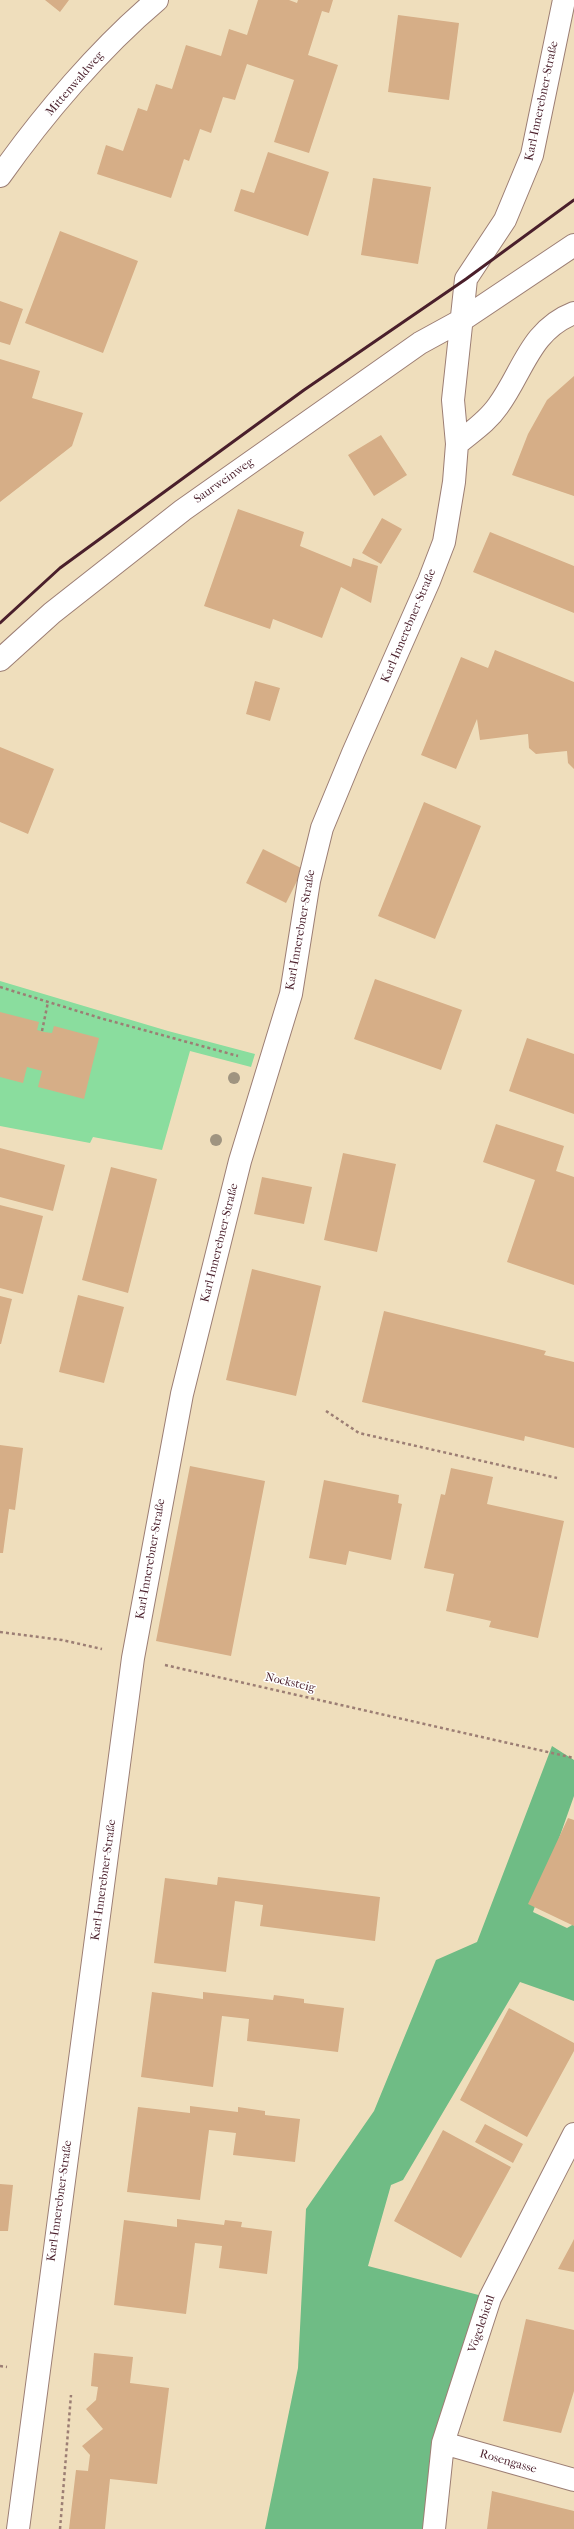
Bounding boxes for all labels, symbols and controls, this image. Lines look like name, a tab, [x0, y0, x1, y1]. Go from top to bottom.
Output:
street label: Karl-Innerebner-Straße	[522, 40, 562, 162]
street label: Mittenwaldweg	[43, 49, 107, 119]
street label: Saurweinweg	[191, 455, 257, 507]
street label: Karl-Innerebner-Straße	[378, 567, 440, 685]
street label: Karl-Innerebner-Straße	[283, 869, 319, 991]
street label: Karl-Innerebner-Straße	[198, 1182, 242, 1304]
street label: Karl-Innerebner-Straße	[133, 1498, 169, 1620]
street label: Nocksteig	[264, 1670, 316, 1696]
street label: Karl-Innerebner-Straße	[88, 1818, 120, 1942]
street label: Karl-Innerebner-Straße	[44, 2139, 76, 2263]
street label: Vögelebichl	[465, 2293, 499, 2355]
street label: Rosengasse	[478, 2447, 538, 2477]

